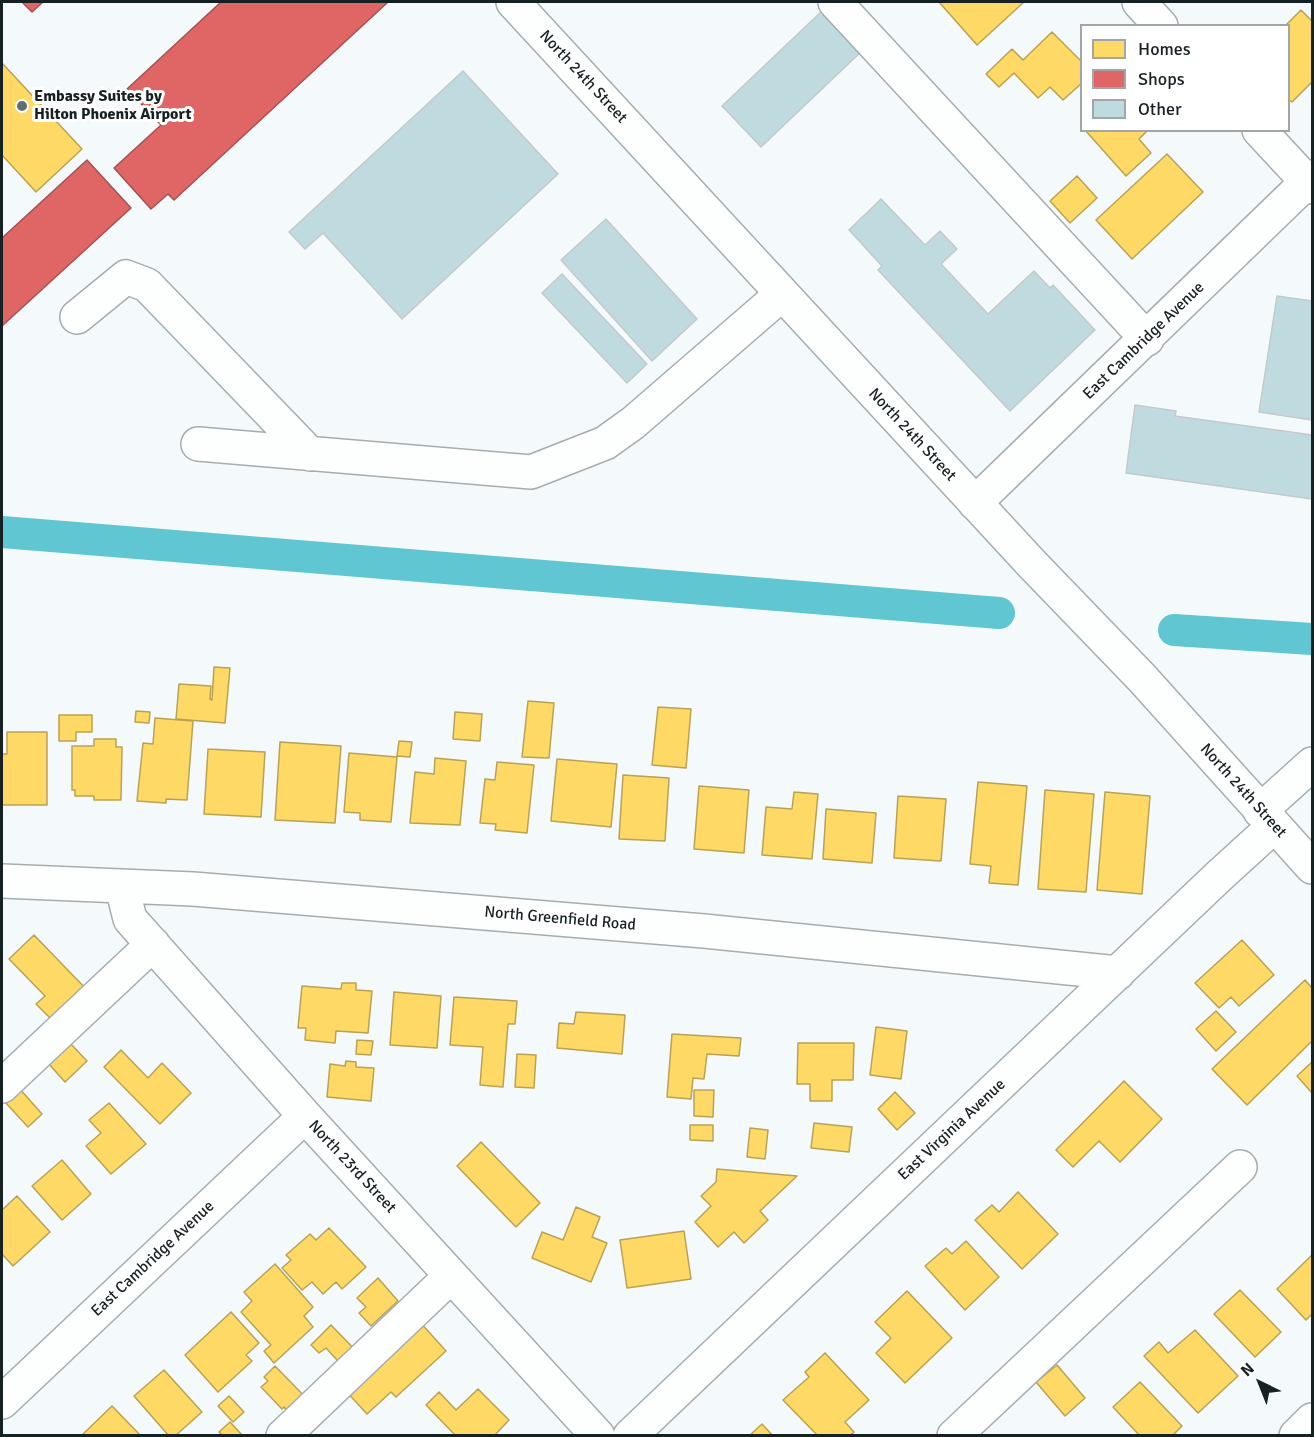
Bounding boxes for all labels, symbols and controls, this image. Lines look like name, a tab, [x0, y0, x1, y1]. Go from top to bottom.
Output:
legend	[1080, 24, 1290, 132]
street label: North 24th Street	[535, 27, 631, 127]
text: Homes	[1138, 38, 1191, 60]
text: Shops	[1138, 68, 1185, 90]
place label: Embassy Suites by Hilton Phoenix Airport	[34, 87, 191, 125]
text: Other	[1138, 98, 1182, 120]
marker: Embassy Suites by Hilton Phoenix Airport	[15, 99, 29, 113]
street label: East Cambridge Avenue	[1079, 278, 1209, 404]
street label: North 24th Street	[864, 385, 960, 485]
street label: North 24th Street	[1196, 740, 1290, 842]
street label: North Greenfield Road	[483, 903, 637, 935]
street label: East Virginia Avenue	[894, 1075, 1010, 1185]
street label: North 23rd Street	[304, 1117, 400, 1217]
street label: East Cambridge Avenue	[88, 1197, 218, 1321]
north arrow	[1230, 1353, 1290, 1413]
text: N	[1237, 1359, 1259, 1381]

